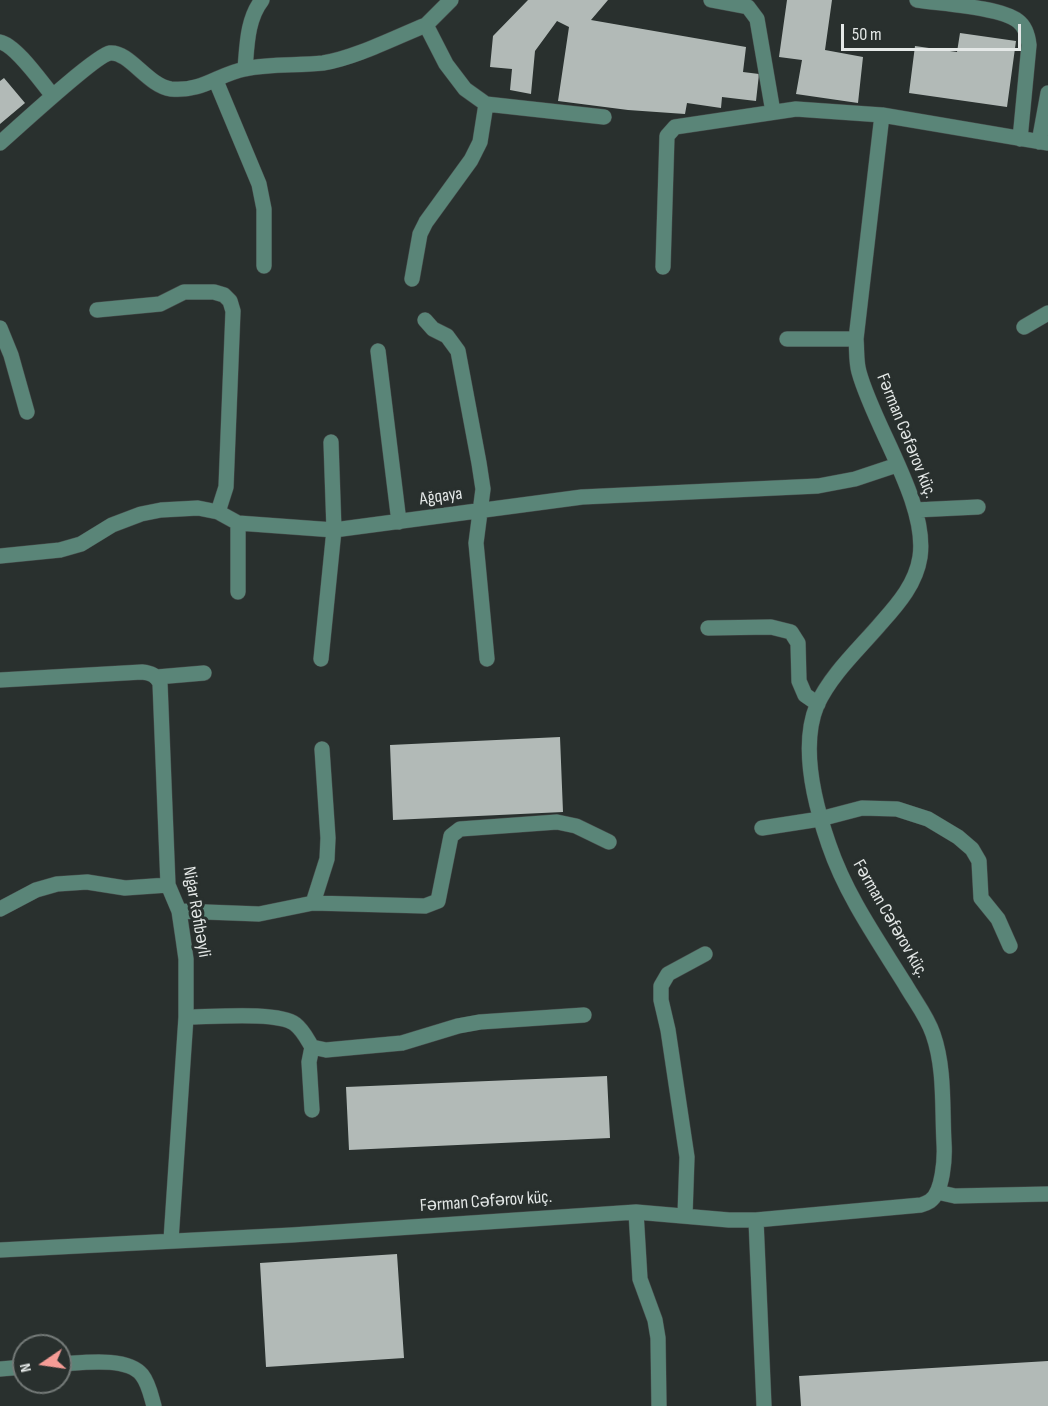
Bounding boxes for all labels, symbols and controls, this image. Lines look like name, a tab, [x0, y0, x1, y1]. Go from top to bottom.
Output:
scale bar	[844, 12, 1024, 50]
text: 50 m	[852, 24, 882, 45]
street label: Fərman Cəfərov küç.	[871, 370, 941, 502]
street label: Ağqaya	[418, 483, 464, 511]
street label: Fərman Cəfərov küç.	[847, 856, 933, 982]
street label: Nigar Rəfibəyli	[177, 865, 215, 959]
street label: Fərman Cəfərov küç.	[419, 1187, 553, 1217]
north arrow	[12, 1334, 72, 1394]
text: N	[16, 1361, 36, 1374]

